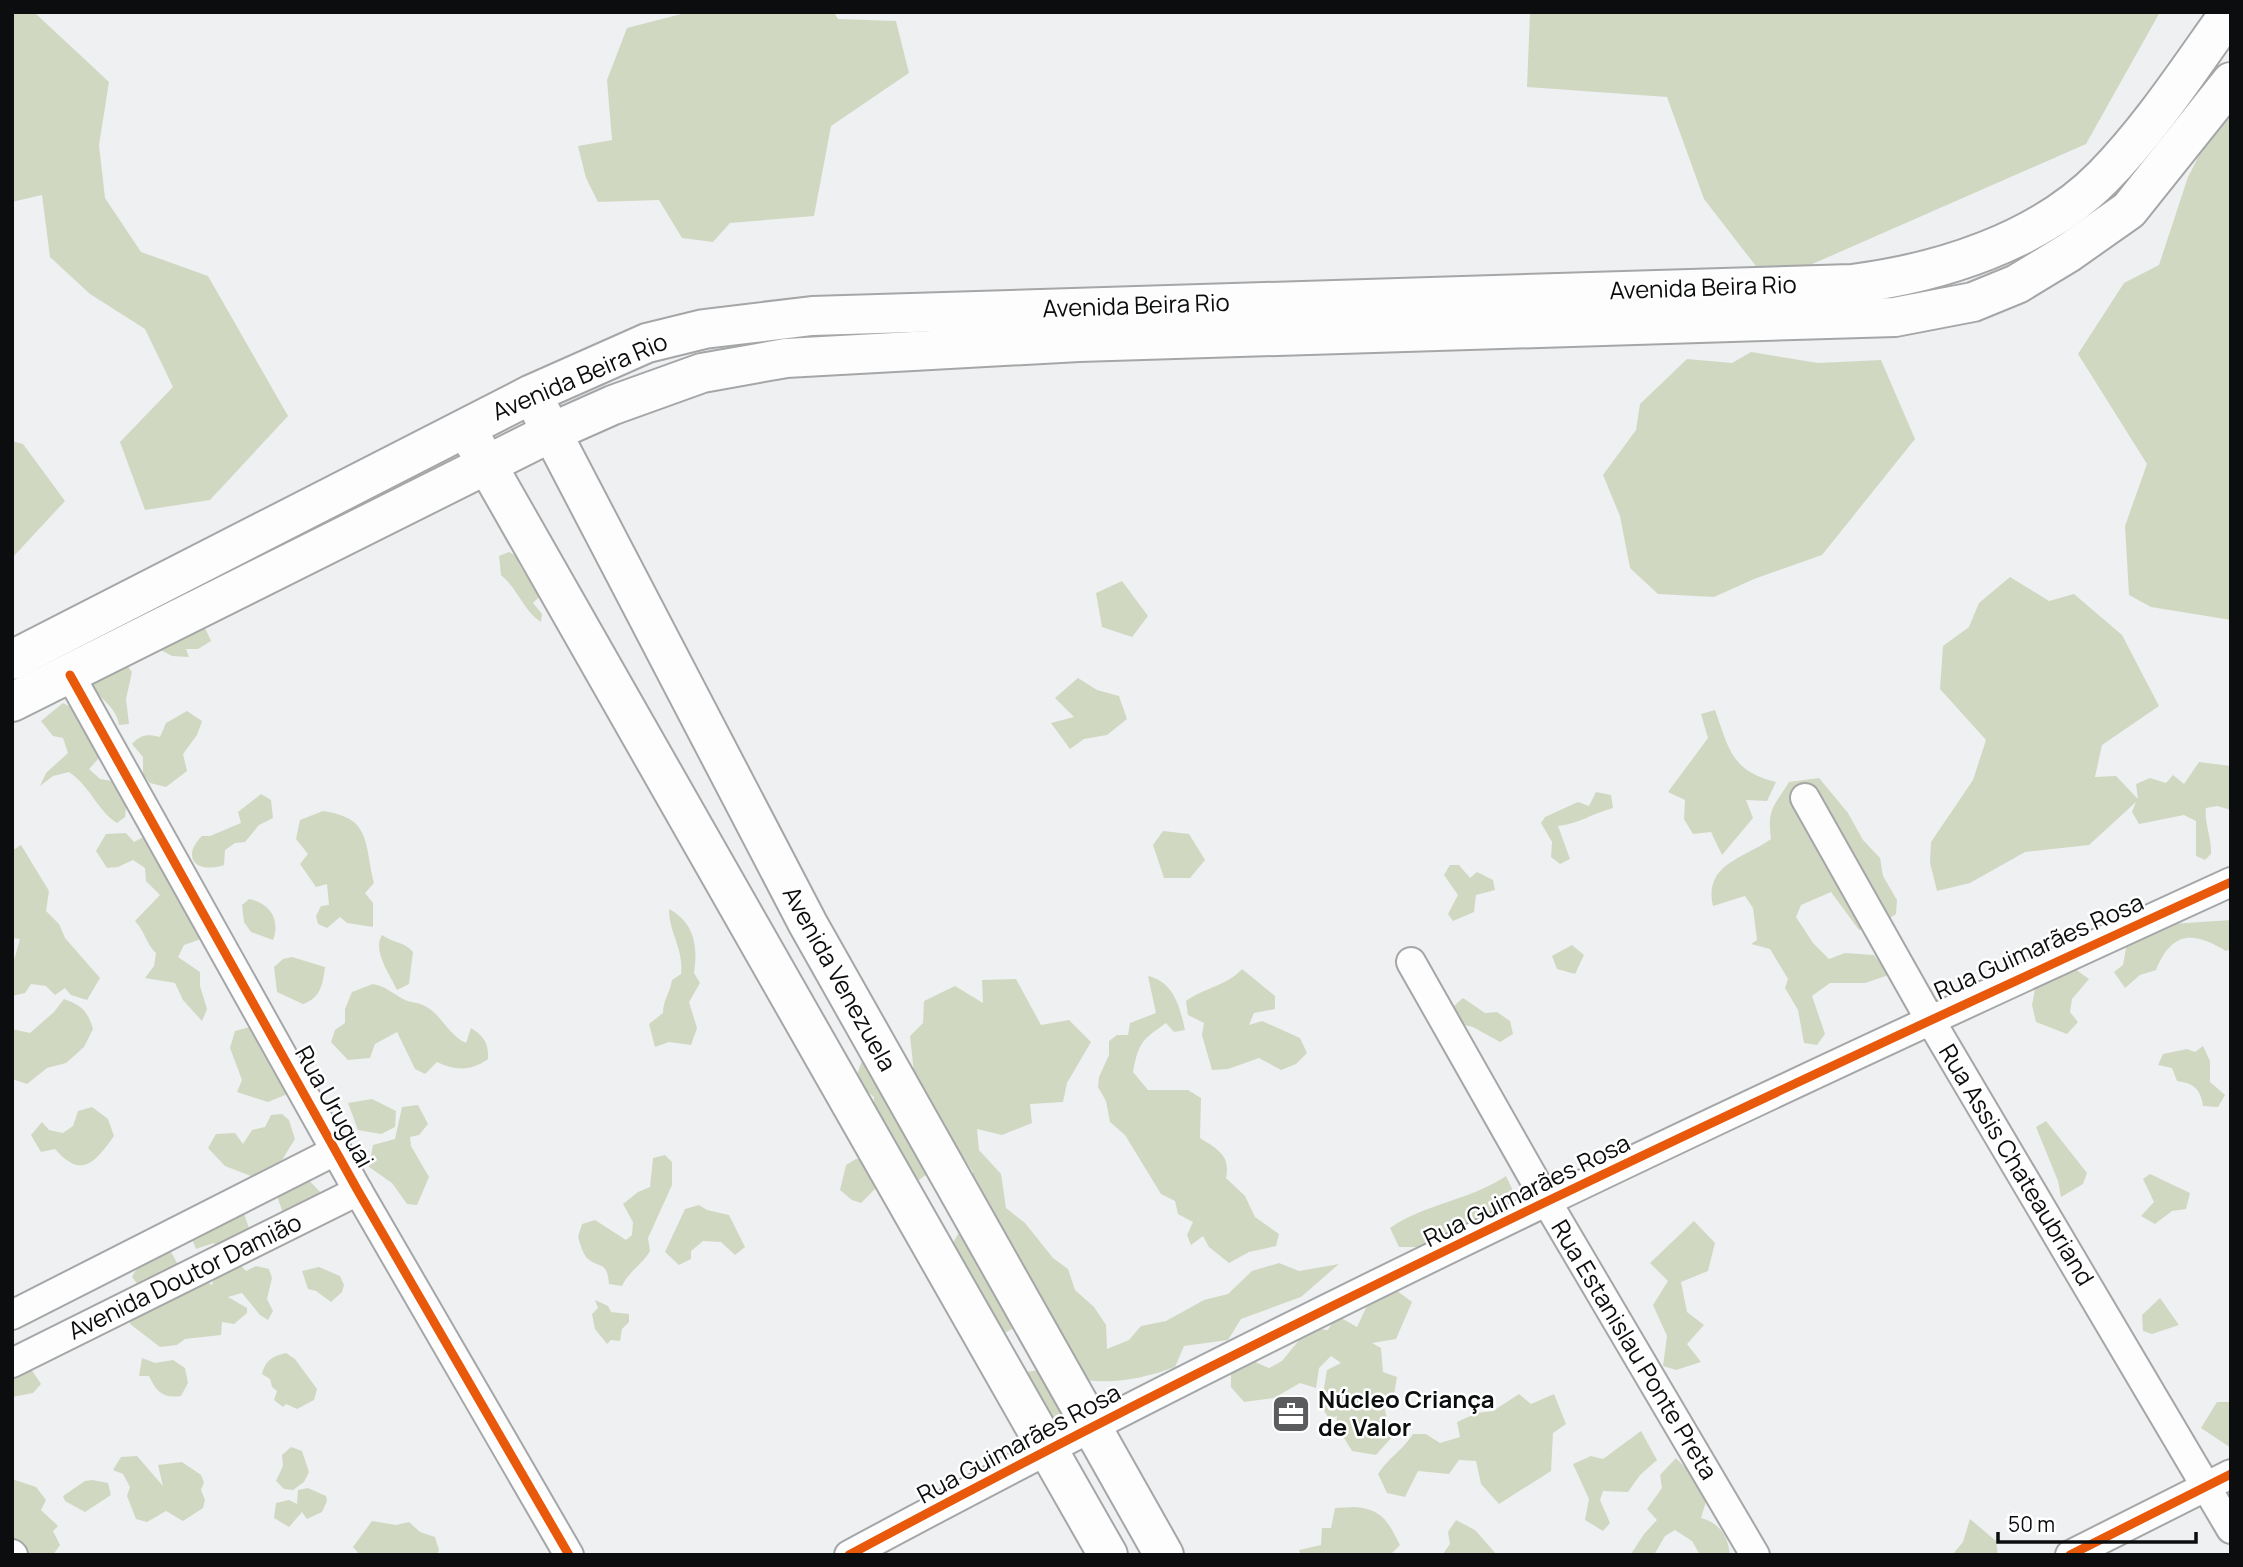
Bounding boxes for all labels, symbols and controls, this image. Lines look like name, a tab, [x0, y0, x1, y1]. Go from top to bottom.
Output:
street label: Avenida Beira Rio	[1609, 267, 1797, 306]
street label: Avenida Beira Rio	[1042, 285, 1230, 324]
street label: Avenida Beira Rio	[487, 324, 672, 427]
street label: Avenida Venezuela	[776, 880, 905, 1077]
street label: Rua Guimarães Rosa	[1928, 885, 2148, 1007]
street label: Rua Assis Chateaubriand	[1932, 1037, 2103, 1291]
street label: Rua Uruguai	[288, 1039, 382, 1173]
street label: Rua Guimarães Rosa	[1418, 1125, 1635, 1254]
street label: Avenida Doutor Damião	[62, 1205, 307, 1347]
street label: Rua Estanislau Ponte Preta	[1544, 1213, 1726, 1485]
street label: Rua Guimarães Rosa	[911, 1375, 1126, 1510]
place label: Núcleo Criança de Valor	[1318, 1382, 1495, 1443]
office icon: Núcleo Criança de Valor	[1270, 1393, 1312, 1435]
scale bar	[1998, 1500, 2196, 1544]
text: 50 m	[2008, 1510, 2055, 1538]

